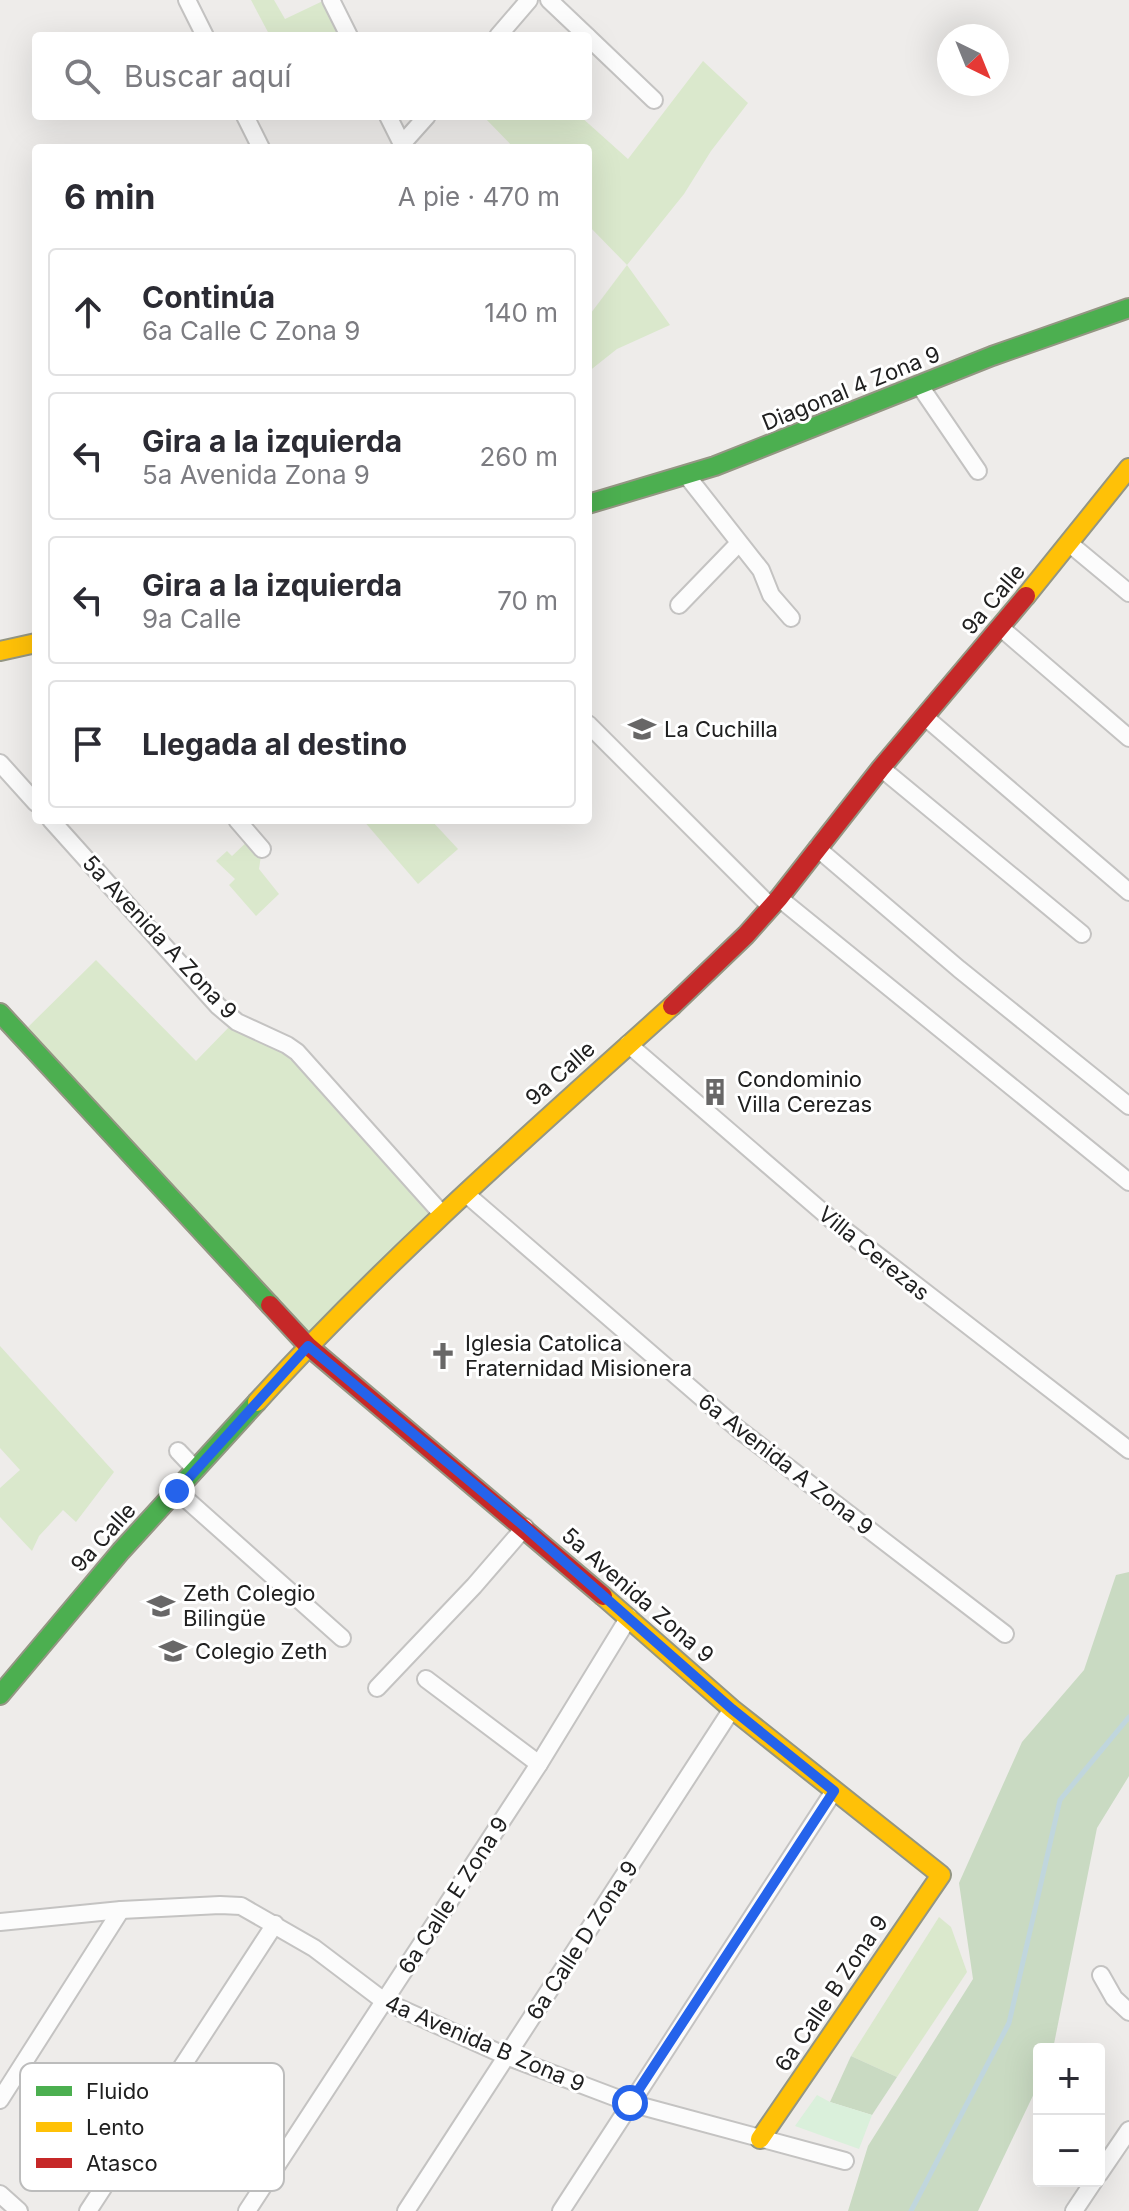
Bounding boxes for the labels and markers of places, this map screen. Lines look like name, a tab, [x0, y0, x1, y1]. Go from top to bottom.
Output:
school or university icon: La Cuchilla	[627, 714, 657, 744]
place label: La Cuchilla	[664, 716, 778, 742]
place label: Condominio Villa Cerezas	[737, 1066, 872, 1117]
building icon: Condominio Villa Cerezas	[700, 1077, 730, 1107]
place label: Iglesia Catolica Fraternidad Misionera	[465, 1330, 692, 1381]
church icon: Iglesia Catolica Fraternidad Misionera	[428, 1341, 458, 1371]
place label: Zeth Colegio Bilingüe	[183, 1580, 315, 1631]
school or university icon: Zeth Colegio Bilingüe	[146, 1591, 176, 1621]
school or university icon: Colegio Zeth	[158, 1636, 188, 1666]
place label: Colegio Zeth	[195, 1638, 327, 1664]

